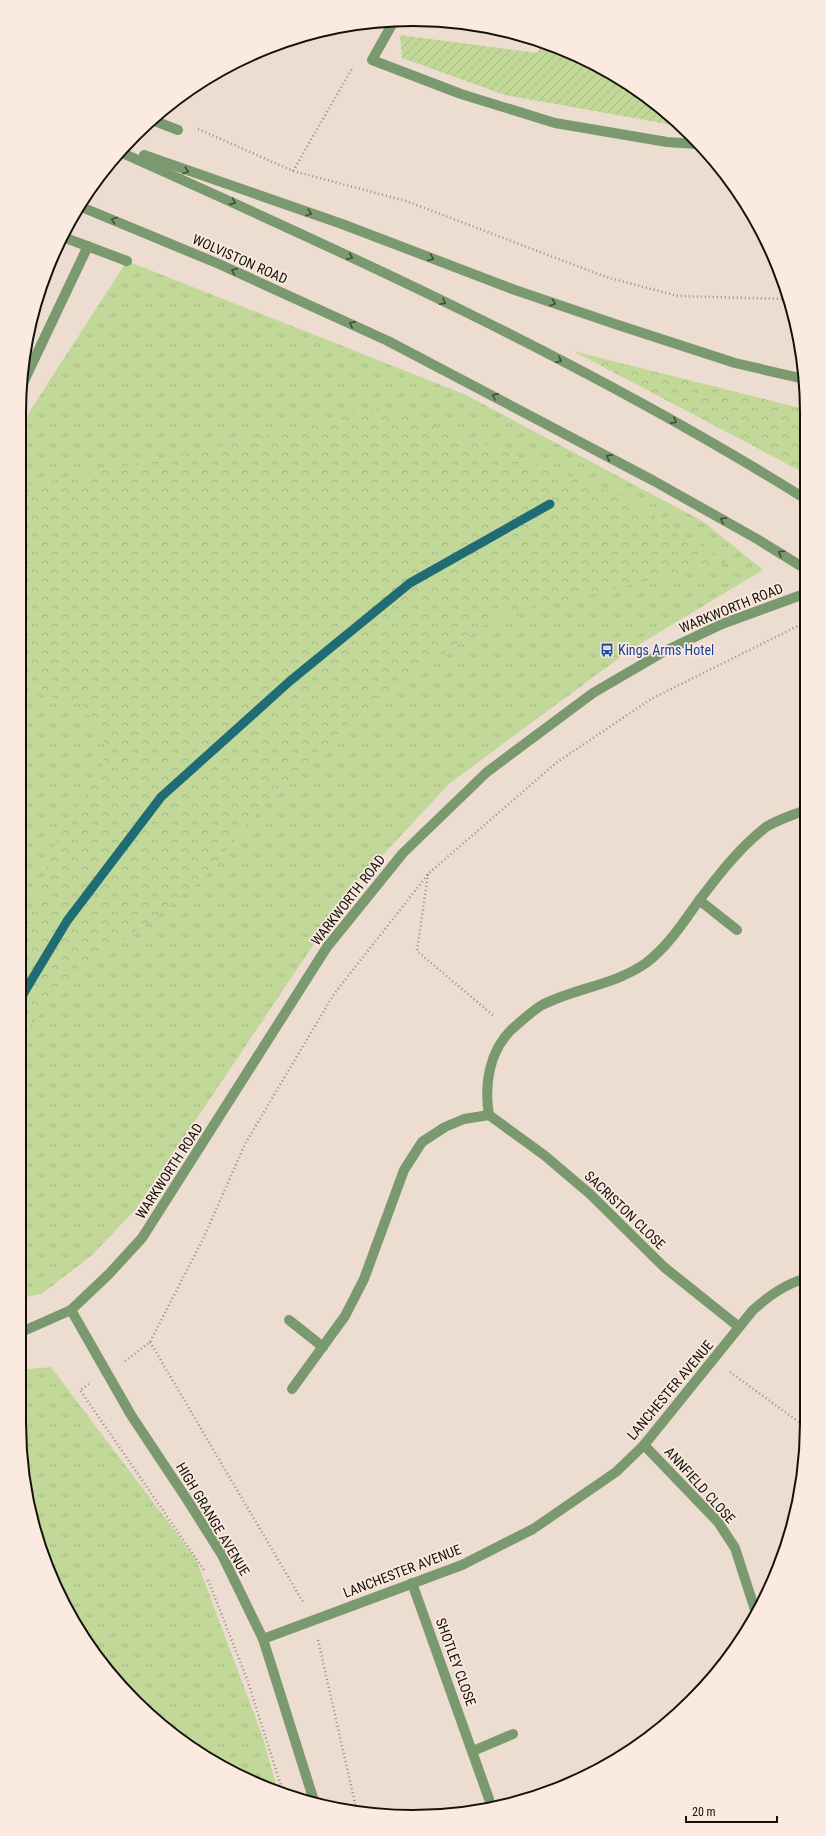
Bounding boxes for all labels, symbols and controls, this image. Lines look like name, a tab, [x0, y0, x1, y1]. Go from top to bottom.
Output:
one-way arrow	[183, 166, 190, 174]
one-way arrow	[228, 197, 236, 205]
one-way arrow	[306, 208, 313, 217]
one-way arrow	[110, 217, 117, 225]
street label: WOLVISTON ROAD	[190, 231, 290, 287]
one-way arrow	[346, 252, 354, 260]
one-way arrow	[428, 253, 435, 261]
one-way arrow	[230, 267, 237, 275]
one-way arrow	[439, 297, 446, 305]
one-way arrow	[549, 298, 556, 307]
one-way arrow	[349, 321, 357, 329]
one-way arrow	[555, 356, 562, 363]
one-way arrow	[491, 393, 499, 401]
one-way arrow	[670, 416, 677, 424]
one-way arrow	[606, 454, 614, 462]
one-way arrow	[720, 517, 727, 524]
one-way arrow	[778, 551, 785, 558]
street label: WARKWORTH ROAD	[677, 580, 785, 636]
bus stop icon: Kings Arms Hotel	[599, 642, 615, 658]
place label: Kings Arms Hotel	[618, 642, 714, 658]
street label: WARKWORTH ROAD	[308, 852, 388, 948]
street label: WARKWORTH ROAD	[132, 1120, 206, 1222]
street label: SACRISTON CLOSE	[581, 1168, 669, 1252]
street label: LANCHESTER AVENUE	[624, 1337, 716, 1443]
street label: ANNFIELD CLOSE	[662, 1444, 739, 1527]
street label: HIGH GRANGE AVENUE	[173, 1460, 253, 1578]
street label: LANCHESTER AVENUE	[341, 1541, 463, 1601]
street label: SHOTLEY CLOSE	[433, 1616, 479, 1708]
scale bar	[686, 1798, 777, 1824]
text: 20 m	[692, 1805, 716, 1819]

